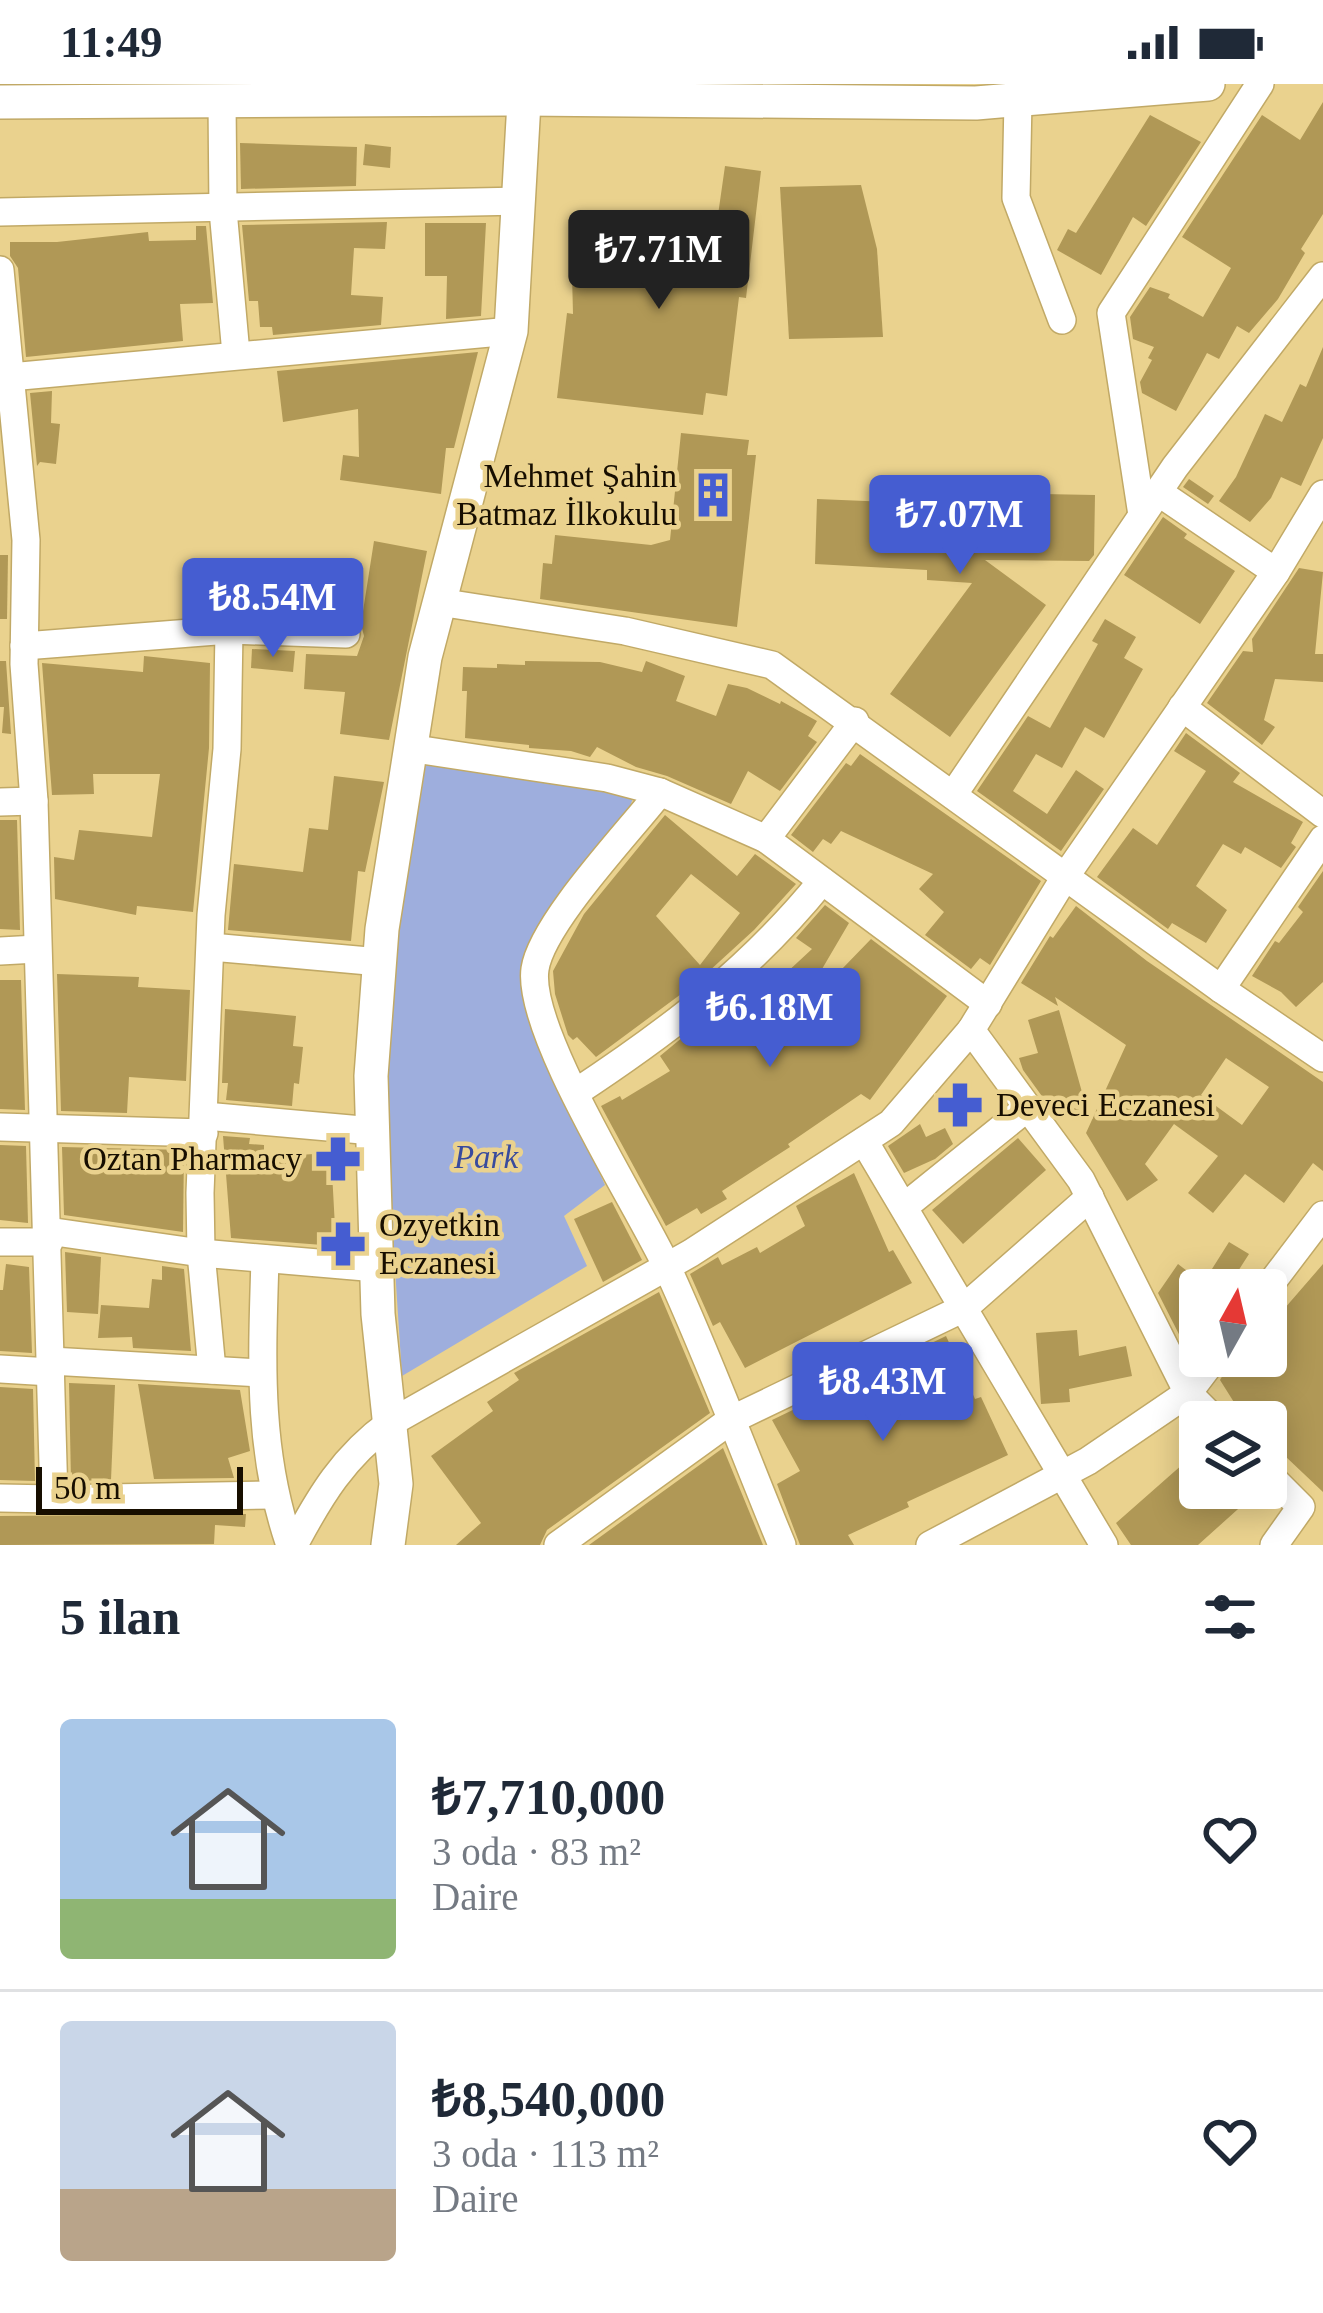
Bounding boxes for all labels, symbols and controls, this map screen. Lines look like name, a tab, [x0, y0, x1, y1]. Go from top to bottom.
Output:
text: 11:49	[60, 17, 163, 67]
pin: ₺7.71M	[561, 210, 757, 312]
text: ₺7.71M	[595, 227, 723, 270]
place label: Mehmet Şahin Batmaz İlkokulu	[456, 458, 677, 532]
building icon: Mehmet Şahin Batmaz İlkokulu	[688, 470, 738, 520]
pin: ₺7.07M	[862, 475, 1058, 577]
text: ₺7.07M	[896, 492, 1024, 535]
pin: ₺8.54M	[175, 558, 371, 660]
text: ₺8.54M	[209, 575, 337, 618]
pin: ₺6.18M	[672, 968, 868, 1070]
text: ₺6.18M	[706, 985, 834, 1028]
pharmacy icon: Deveci Eczanesi	[935, 1080, 985, 1130]
place label: Deveci Eczanesi	[996, 1087, 1215, 1123]
pharmacy icon: Oztan Pharmacy	[313, 1134, 363, 1184]
park label: Park	[453, 1139, 519, 1175]
place label: Oztan Pharmacy	[83, 1141, 302, 1177]
place label: Ozyetkin Eczanesi	[379, 1207, 500, 1281]
pharmacy icon: Ozyetkin Eczanesi	[318, 1219, 368, 1269]
north arrow	[1179, 1269, 1287, 1377]
map controls	[1179, 1269, 1287, 1509]
pin: ₺8.43M	[785, 1342, 981, 1444]
text: ₺8.43M	[819, 1359, 947, 1402]
button: layers	[1179, 1401, 1287, 1509]
scale bar	[36, 1461, 243, 1514]
text: 50 m	[54, 1470, 121, 1506]
icon: filters	[1197, 1584, 1263, 1650]
text: 5 ilan	[60, 1589, 180, 1645]
icon: home	[156, 1767, 300, 1911]
text: ₺7,710,000	[432, 1769, 665, 1825]
icon: heart	[1197, 1806, 1263, 1872]
text: 3 oda · 83 m²	[432, 1830, 641, 1873]
text: Daire	[432, 1875, 519, 1918]
icon: home	[156, 2069, 300, 2213]
text: ₺8,540,000	[432, 2071, 665, 2127]
icon: heart	[1197, 2108, 1263, 2174]
text: 3 oda · 113 m²	[432, 2132, 659, 2175]
text: Daire	[432, 2177, 519, 2220]

